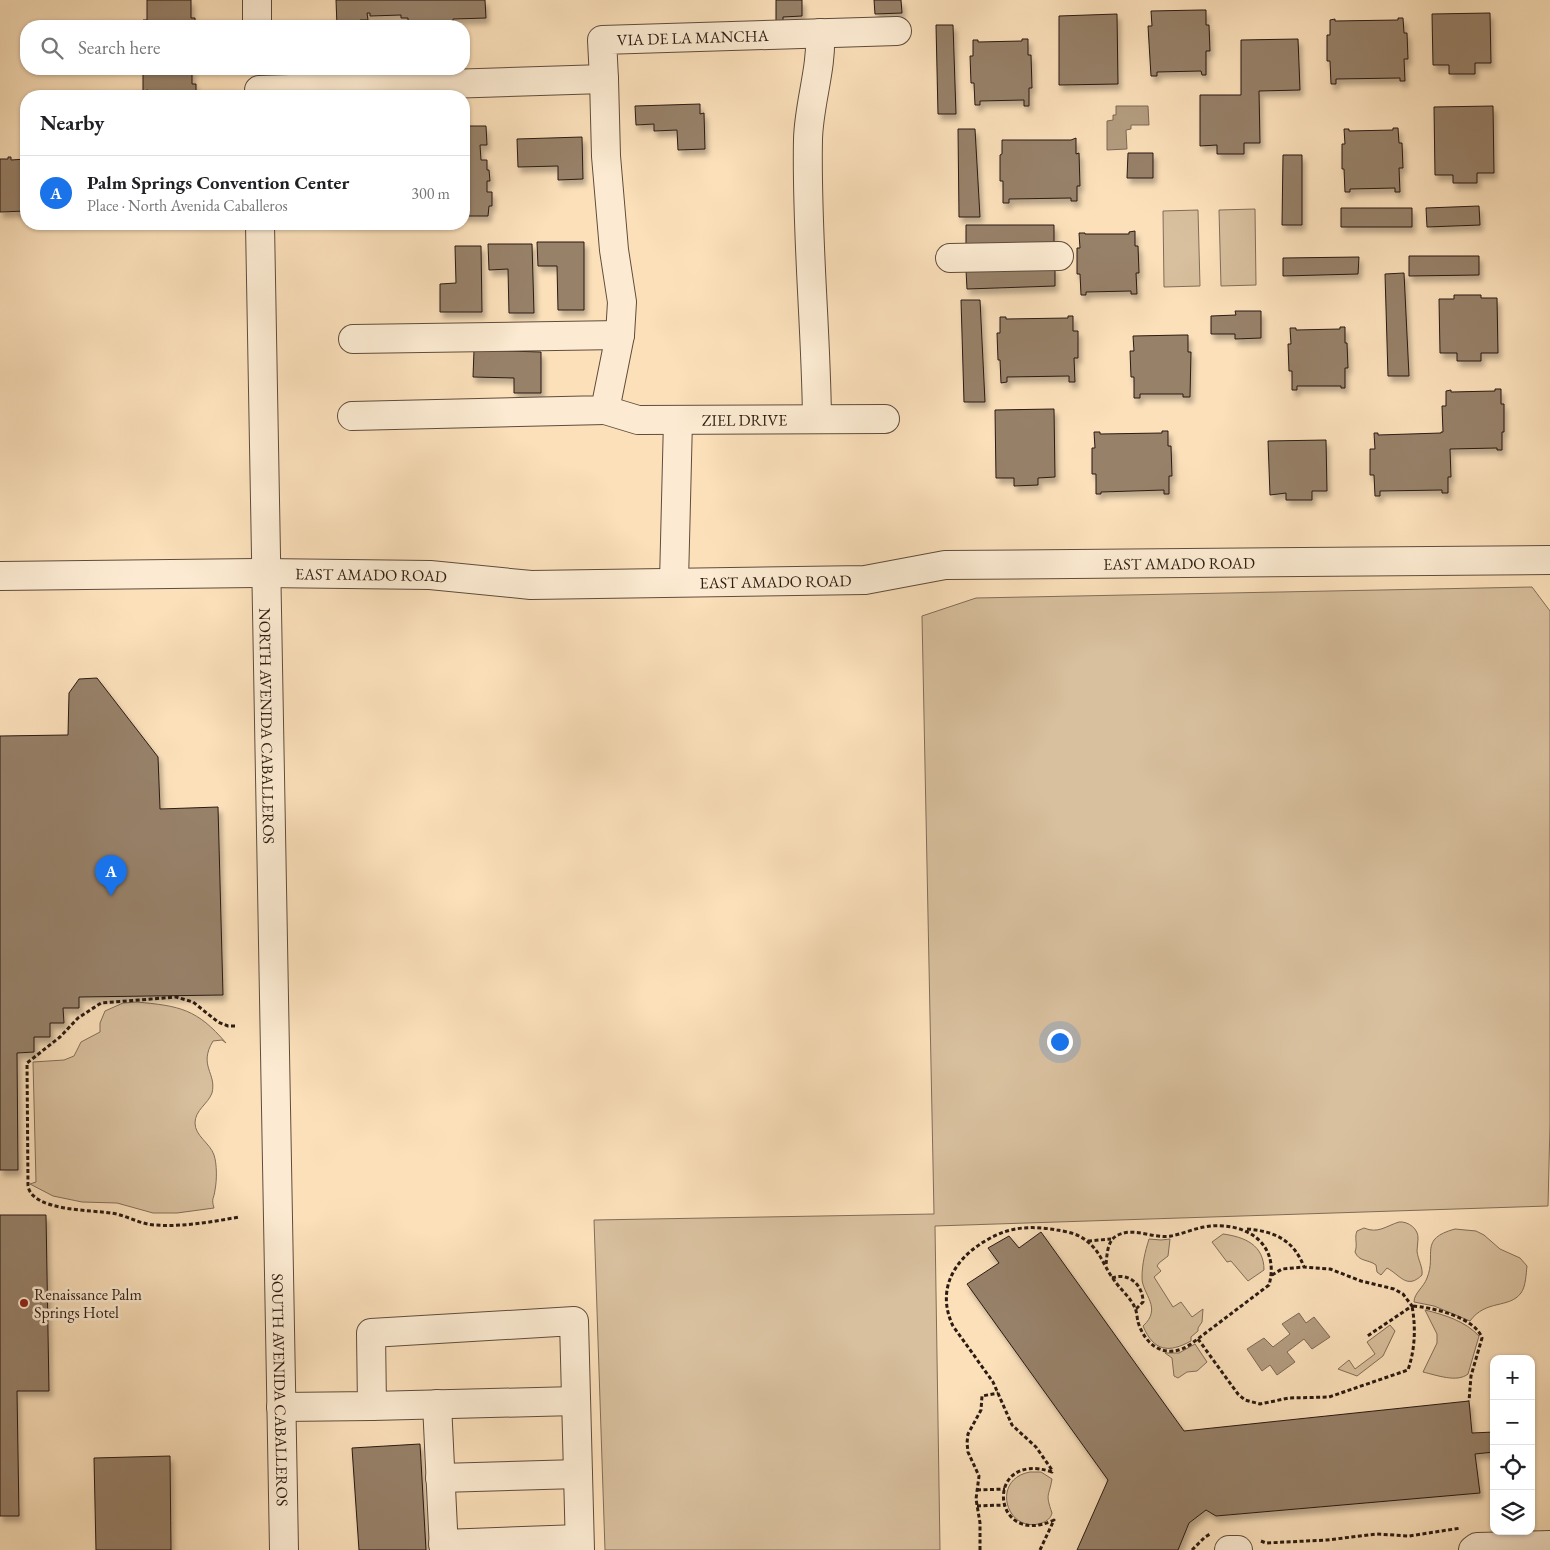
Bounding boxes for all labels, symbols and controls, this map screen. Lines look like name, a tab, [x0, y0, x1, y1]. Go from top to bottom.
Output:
search box	[20, 20, 470, 75]
street label: VIA DE LA MANCHA	[616, 25, 770, 51]
icon: search	[38, 34, 66, 62]
text: Search here	[78, 35, 160, 60]
text: Nearby	[40, 109, 104, 136]
text: Palm Springs Convention Center	[87, 170, 349, 195]
text: A	[50, 183, 62, 204]
text: 300 m	[411, 183, 450, 204]
text: Place · North Avenida Caballeros	[87, 195, 288, 216]
street label: ZIEL DRIVE	[702, 409, 787, 431]
street label: EAST AMADO ROAD	[1103, 552, 1255, 575]
street label: EAST AMADO ROAD	[295, 563, 448, 588]
street label: EAST AMADO ROAD	[699, 570, 852, 593]
street label: NORTH AVENIDA CABALLEROS	[254, 608, 279, 844]
pin: A	[95, 855, 127, 896]
your location	[1047, 1029, 1073, 1055]
street label: SOUTH AVENIDA CABALLEROS	[267, 1273, 293, 1506]
place label: Renaissance Palm Springs Hotel	[34, 1284, 142, 1323]
marker: Renaissance Palm Springs Hotel	[18, 1297, 30, 1309]
map controls	[1490, 1355, 1535, 1535]
button: +	[1490, 1355, 1535, 1400]
button: −	[1490, 1400, 1535, 1445]
button: locate	[1490, 1445, 1535, 1490]
button: layers	[1490, 1490, 1535, 1535]

